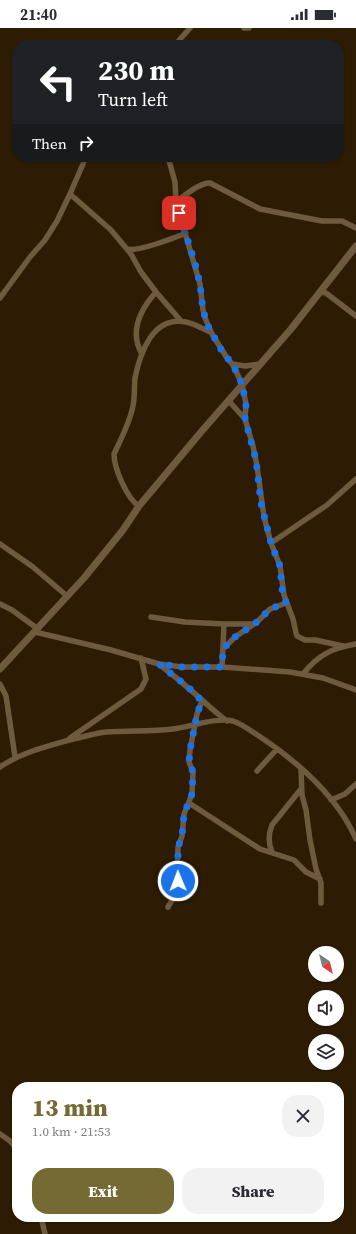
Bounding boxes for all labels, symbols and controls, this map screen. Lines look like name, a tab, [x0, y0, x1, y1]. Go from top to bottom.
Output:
text: 21:40	[20, 4, 57, 25]
text: 230 m	[98, 51, 175, 89]
icon: left	[32, 56, 84, 108]
text: Turn left	[98, 87, 168, 112]
icon: right	[75, 132, 97, 154]
text: Then	[32, 133, 67, 154]
pin	[162, 196, 196, 230]
icon: arrive	[168, 202, 190, 224]
position arrow	[157, 860, 199, 902]
north arrow	[308, 946, 344, 982]
map controls	[308, 946, 344, 1070]
button: sound	[308, 990, 344, 1026]
button: layers	[308, 1034, 344, 1070]
text: 13 min	[32, 1091, 108, 1124]
button: close	[282, 1095, 324, 1137]
text: 1.0 km · 21:53	[32, 1123, 111, 1140]
button: Exit	[32, 1168, 174, 1214]
button: Share	[182, 1168, 324, 1214]

